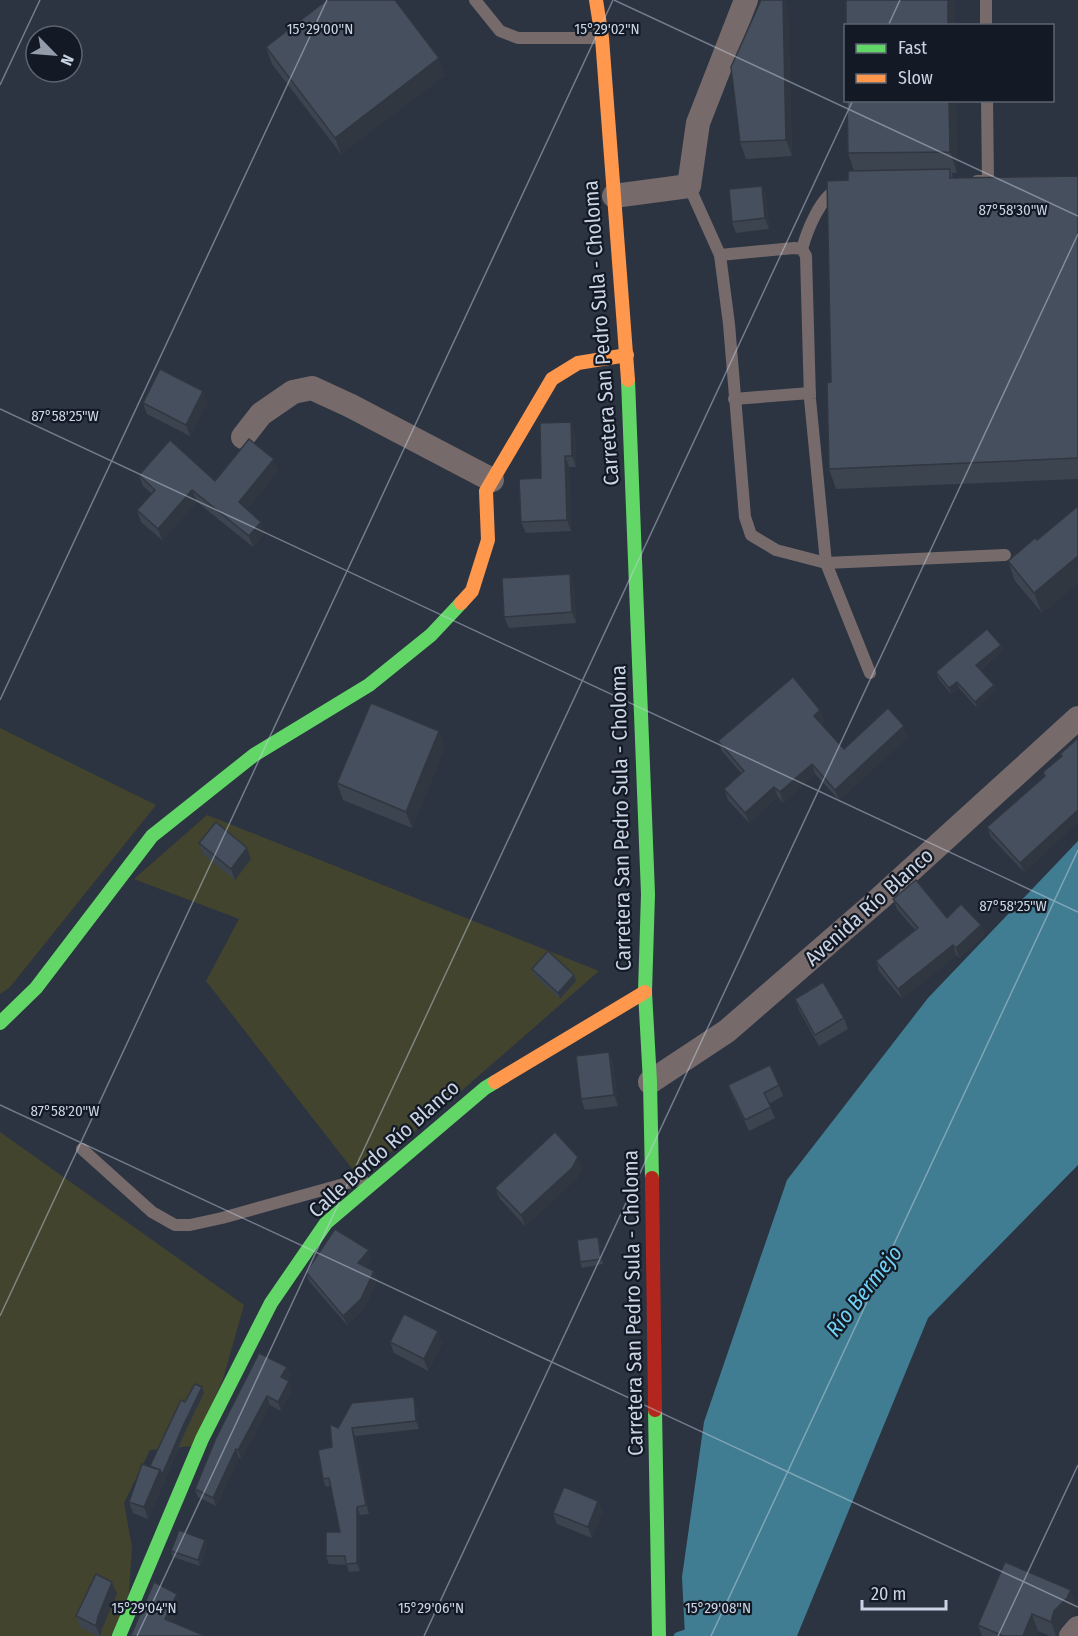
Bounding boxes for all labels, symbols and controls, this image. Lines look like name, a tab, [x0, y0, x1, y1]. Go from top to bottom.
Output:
text: 15°29'00"N	[287, 20, 353, 38]
text: 15°29'02"N	[574, 20, 640, 38]
north arrow	[24, 24, 84, 84]
legend	[844, 24, 1054, 102]
text: Fast	[898, 37, 927, 59]
text: N	[57, 52, 78, 68]
text: Slow	[898, 67, 933, 89]
street label: Carretera San Pedro Sula - Choloma	[577, 180, 625, 486]
text: 87°58'30"W	[978, 201, 1048, 219]
text: 87°58'25"W	[31, 407, 99, 425]
street label: Carretera San Pedro Sula - Choloma	[605, 665, 637, 971]
street label: Avenida Río Blanco	[799, 842, 939, 972]
text: 87°58'25"W	[979, 897, 1047, 915]
street label: Calle Bordo Río Blanco	[303, 1074, 465, 1224]
text: 87°58'20"W	[31, 1102, 99, 1120]
street label: Carretera San Pedro Sula - Choloma	[617, 1150, 649, 1456]
water label: Río Bermejo	[820, 1240, 908, 1342]
scale bar	[862, 1573, 946, 1611]
text: 20 m	[871, 1583, 906, 1605]
text: 15°29'04"N	[111, 1599, 177, 1617]
text: 15°29'06"N	[398, 1599, 464, 1617]
text: 15°29'08"N	[685, 1599, 751, 1617]

